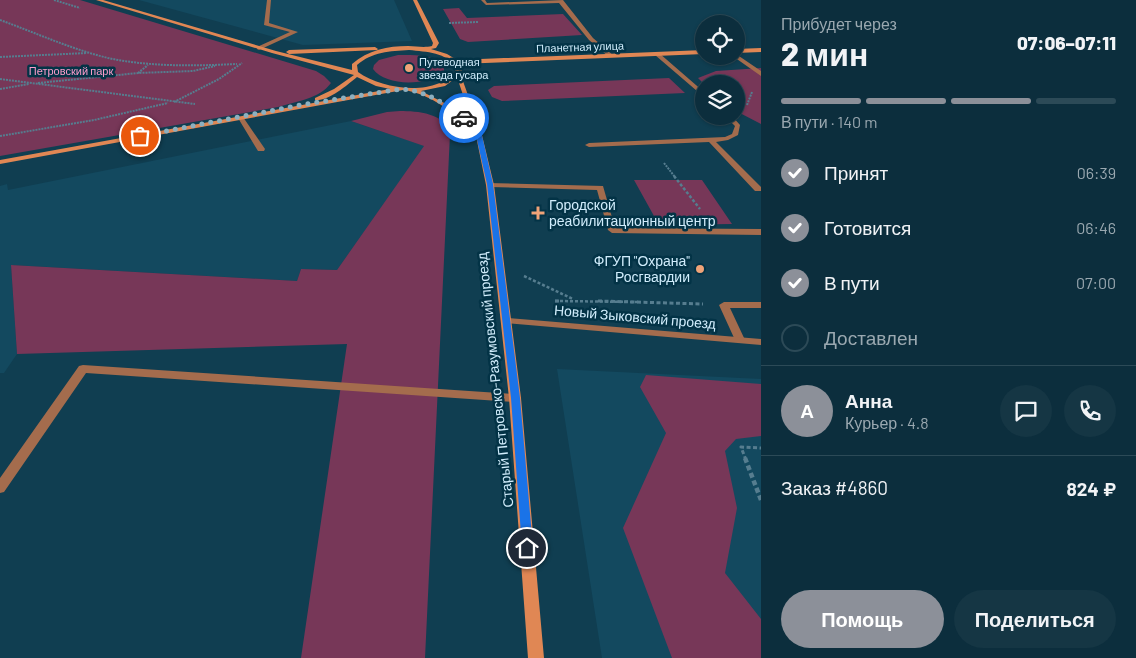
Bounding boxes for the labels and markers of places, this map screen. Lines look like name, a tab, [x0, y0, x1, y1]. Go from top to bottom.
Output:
place label: Путеводная звезда гусара	[419, 55, 489, 81]
marker: Путеводная звезда гусара	[403, 62, 415, 74]
pin	[119, 115, 161, 157]
place label: Городской реабилитационный центр	[549, 196, 716, 229]
marker: Городской реабилитационный центр	[531, 206, 545, 220]
place label: ФГУП "Охрана" Росгвардии	[594, 252, 690, 285]
marker: ФГУП "Охрана" Росгвардии	[694, 263, 706, 275]
pin	[506, 527, 548, 569]

